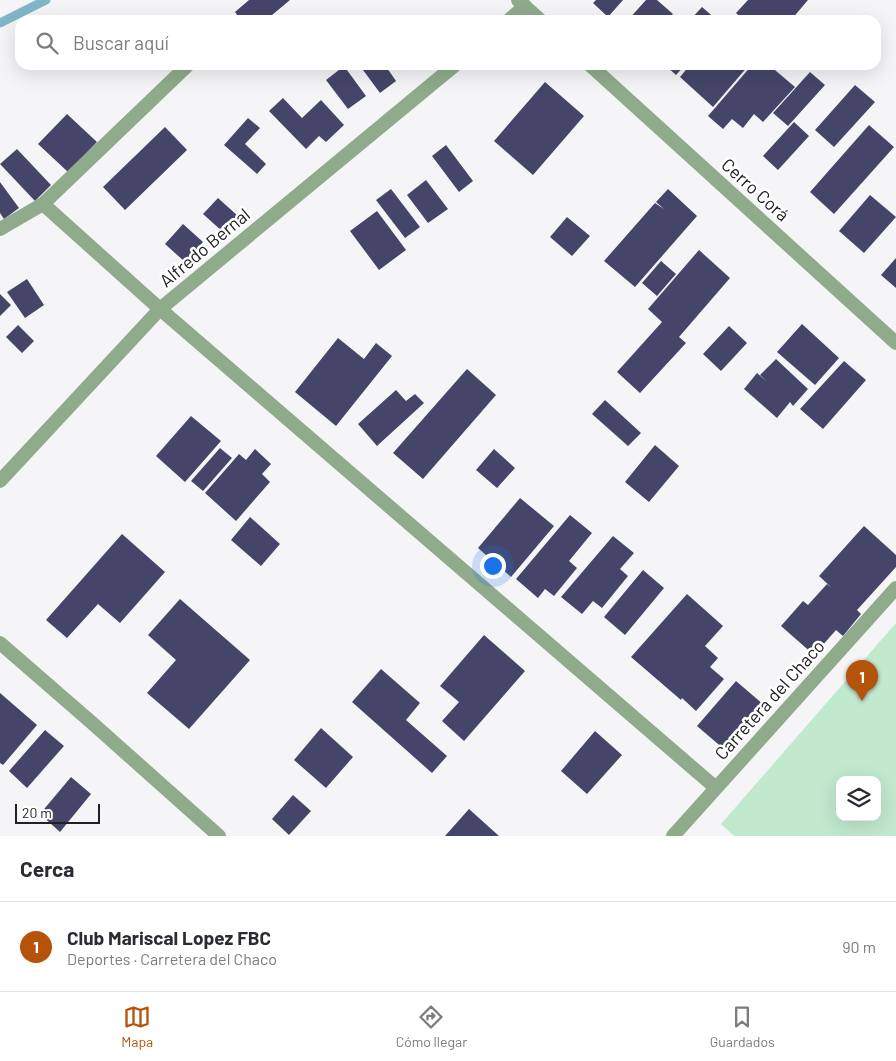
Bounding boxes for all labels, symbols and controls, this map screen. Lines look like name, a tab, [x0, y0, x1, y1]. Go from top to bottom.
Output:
search box	[15, 15, 881, 70]
icon: search	[33, 29, 61, 57]
text: Buscar aquí	[73, 31, 169, 54]
street label: Cerro Corá	[717, 153, 794, 225]
street label: Alfredo Bernal	[155, 203, 254, 291]
your location	[480, 553, 506, 579]
street label: Carretera del Chaco	[710, 635, 829, 764]
pin: 1	[846, 660, 878, 701]
map controls	[836, 776, 881, 821]
button: layers	[836, 776, 881, 821]
scale bar	[15, 801, 100, 824]
text: 20 m	[22, 804, 52, 821]
text: Cerca	[20, 856, 74, 881]
text: Club Mariscal Lopez FBC	[67, 926, 271, 949]
text: 1	[33, 937, 39, 956]
text: 90 m	[842, 937, 876, 956]
text: Deportes · Carretera del Chaco	[67, 949, 277, 968]
tab: Mapa	[121, 1003, 153, 1050]
tab: Cómo llegar	[396, 1003, 467, 1050]
tab: Guardados	[710, 1003, 775, 1050]

